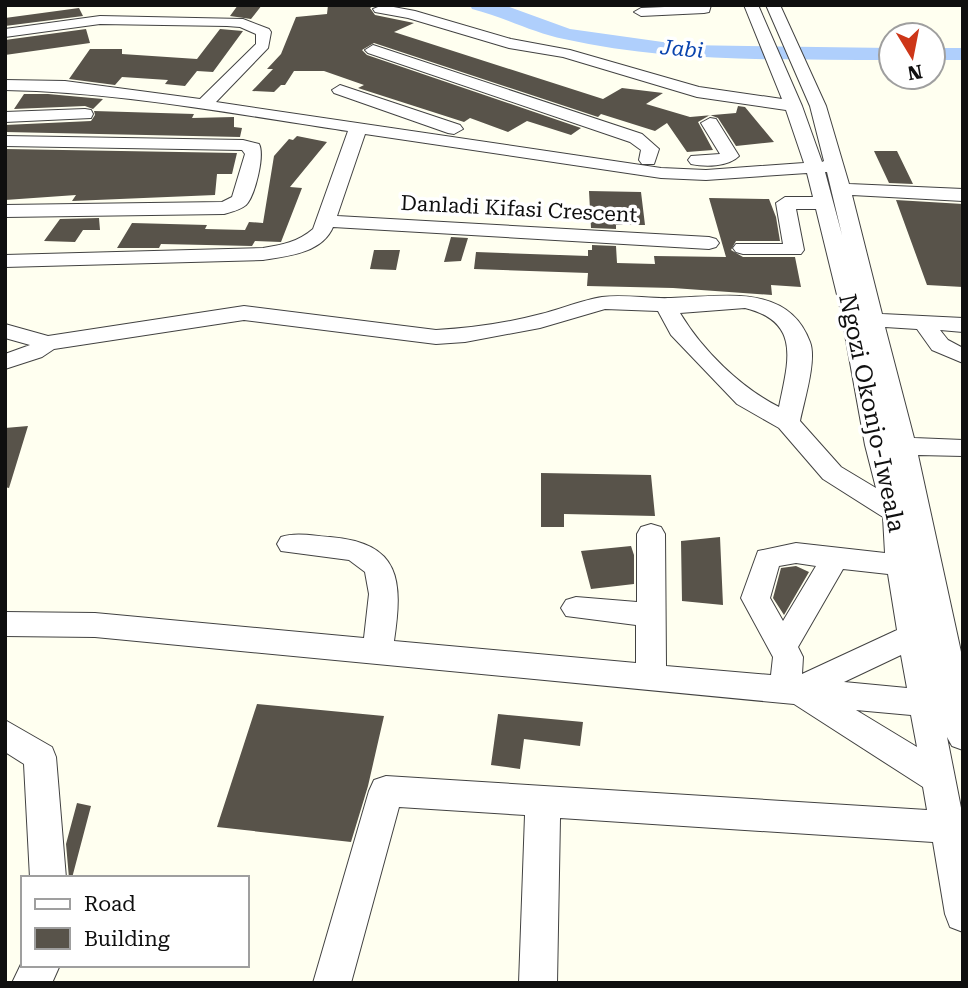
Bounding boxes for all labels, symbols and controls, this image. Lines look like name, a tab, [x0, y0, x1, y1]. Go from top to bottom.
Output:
north arrow	[877, 21, 947, 91]
water label: Jabi	[659, 35, 704, 63]
text: N	[905, 60, 924, 85]
street label: Danladi Kifasi Crescent	[400, 191, 638, 227]
street label: Ngozi Okonjo-Iweala	[833, 291, 911, 535]
legend	[21, 876, 248, 967]
text: Road	[84, 892, 136, 916]
text: Building	[84, 927, 170, 951]

